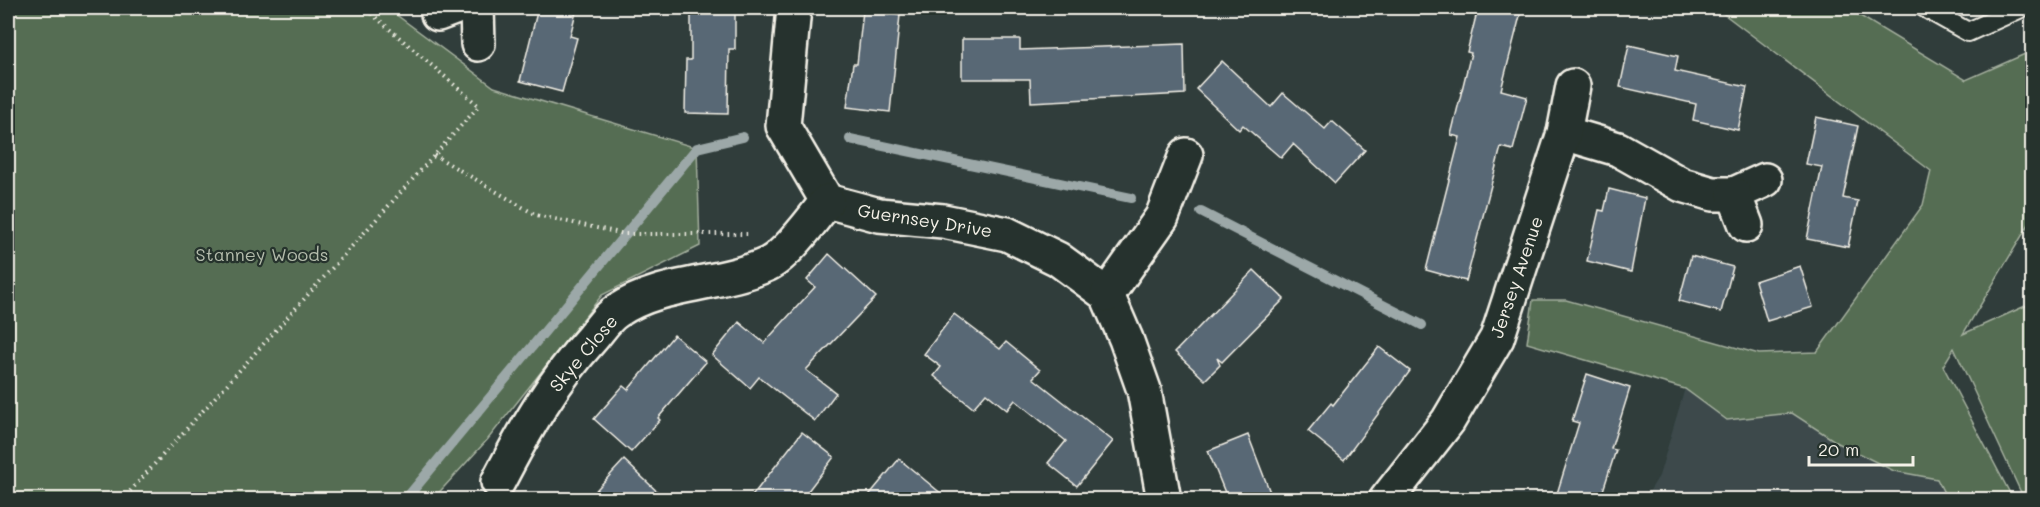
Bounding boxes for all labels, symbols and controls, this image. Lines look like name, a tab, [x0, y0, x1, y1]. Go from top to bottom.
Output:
street label: Guernsey Drive	[856, 198, 994, 242]
street label: Jersey Avenue	[1484, 213, 1548, 341]
park label: Stanney Woods	[196, 242, 328, 266]
street label: Skye Close	[544, 309, 622, 397]
scale bar	[1809, 429, 1912, 467]
text: 20 m	[1818, 437, 1859, 461]

